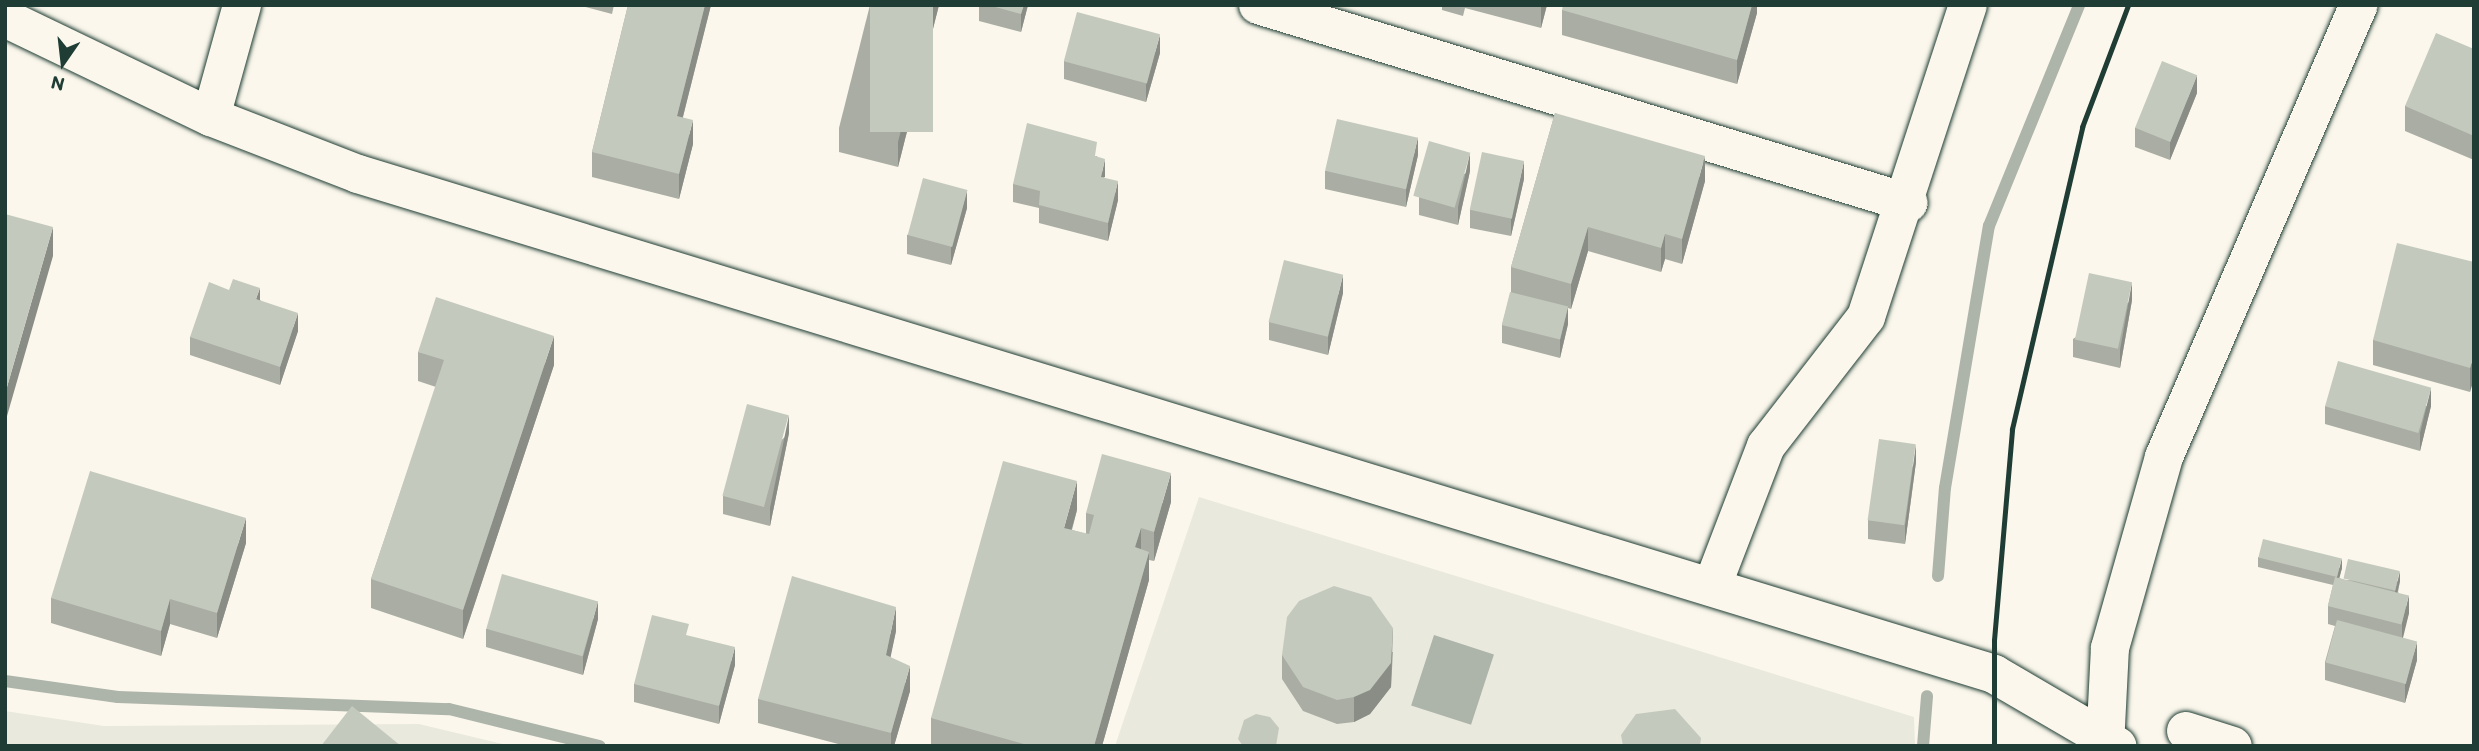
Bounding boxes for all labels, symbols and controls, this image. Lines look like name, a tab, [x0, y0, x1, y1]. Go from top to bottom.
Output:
north arrow	[28, 28, 98, 98]
text: N	[49, 71, 67, 97]

